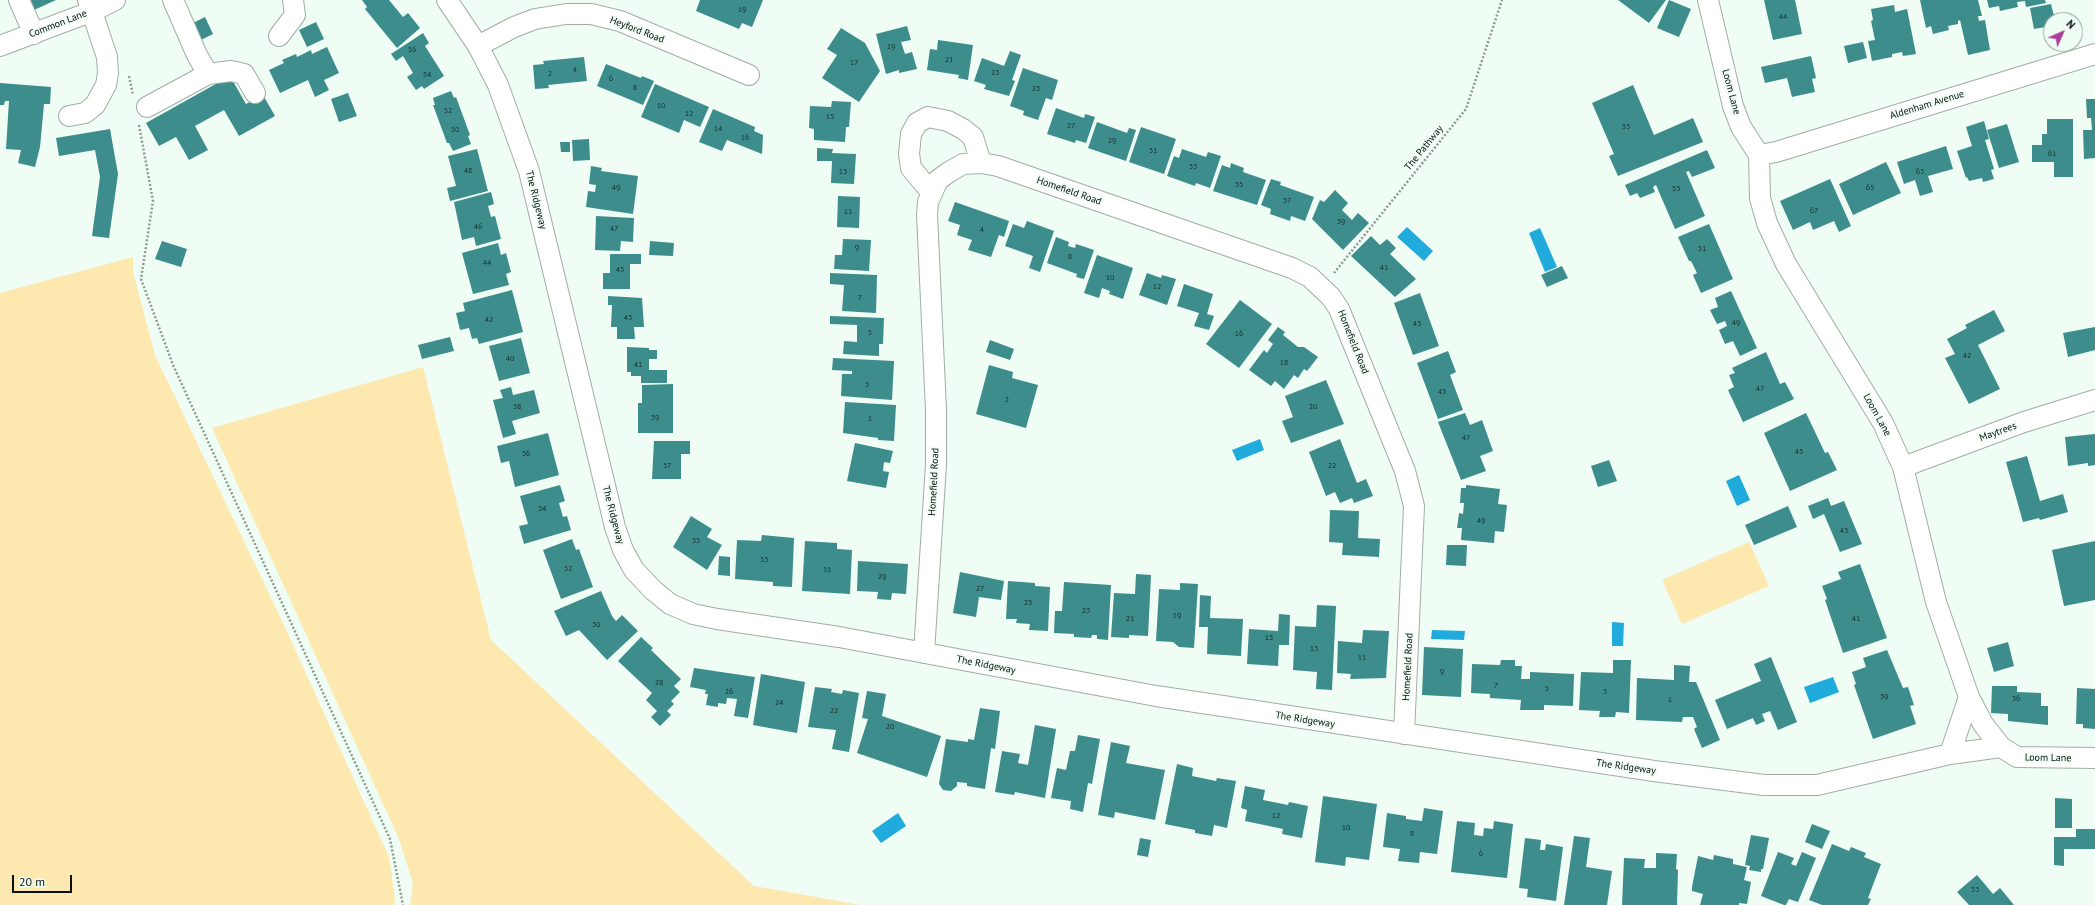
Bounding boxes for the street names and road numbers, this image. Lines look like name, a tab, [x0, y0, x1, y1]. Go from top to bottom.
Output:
street label: Common Lane	[27, 7, 89, 41]
street label: Heyford Road	[608, 14, 666, 46]
street label: Loom Lane	[1719, 68, 1743, 116]
street label: Aldenham Avenue	[1888, 88, 1966, 122]
street label: The Pathway	[1402, 123, 1446, 173]
street label: The Ridgeway	[523, 169, 549, 231]
street label: Homefield Road	[1035, 174, 1103, 208]
street label: Homefield Road	[1335, 308, 1371, 376]
street label: Loom Lane	[1860, 392, 1894, 438]
street label: Maytrees	[1978, 420, 2018, 444]
street label: Homefield Road	[926, 448, 942, 516]
street label: The Ridgeway	[599, 484, 627, 546]
street label: Homefield Road	[1400, 633, 1416, 701]
street label: The Ridgeway	[955, 653, 1017, 677]
street label: The Ridgeway	[1274, 709, 1336, 731]
street label: Loom Lane	[2025, 752, 2071, 764]
street label: The Ridgeway	[1595, 757, 1657, 777]

